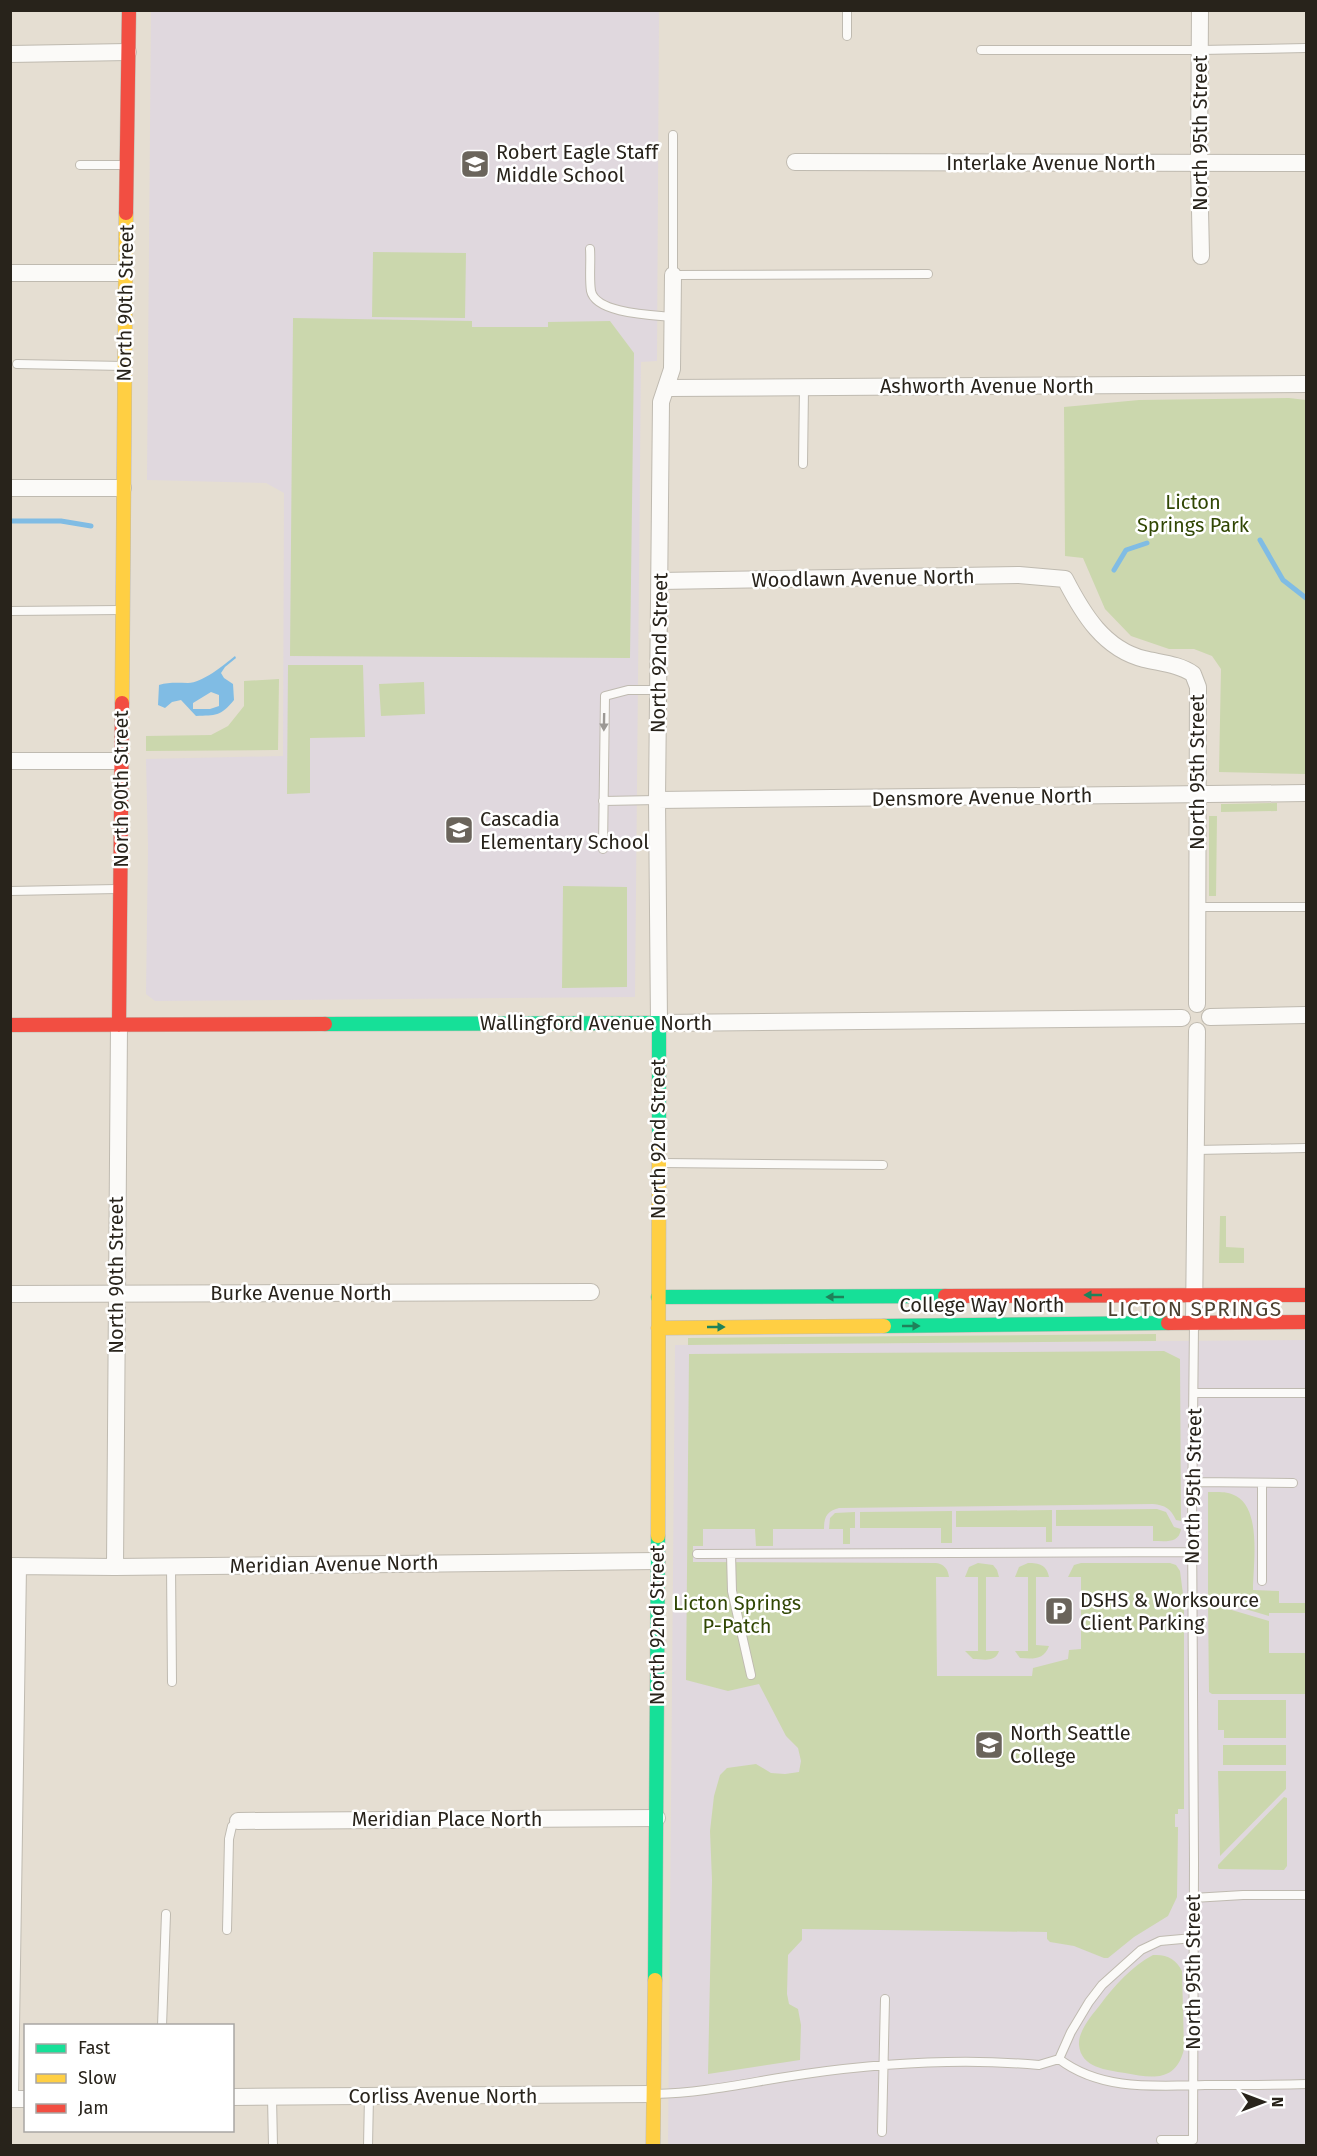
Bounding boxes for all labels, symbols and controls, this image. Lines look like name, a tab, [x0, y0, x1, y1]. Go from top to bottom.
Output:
street label: North 95th Street	[1188, 54, 1212, 211]
place label: Robert Eagle Staff Middle School	[496, 140, 660, 187]
school or university icon: Robert Eagle Staff Middle School	[459, 148, 491, 180]
street label: Interlake Avenue North	[946, 151, 1156, 175]
street label: North 90th Street	[112, 223, 138, 382]
street label: Ashworth Avenue North	[880, 374, 1094, 398]
park label: Licton Springs Park	[1137, 490, 1250, 537]
street label: Woodlawn Avenue North	[751, 564, 975, 592]
street label: North 92nd Street	[646, 572, 672, 733]
street label: North 95th Street	[1185, 693, 1209, 850]
street label: North 90th Street	[109, 709, 133, 868]
one-way arrow	[600, 712, 609, 731]
street label: Densmore Avenue North	[871, 783, 1093, 811]
place label: Cascadia Elementary School	[480, 807, 649, 854]
school or university icon: Cascadia Elementary School	[443, 814, 475, 846]
street label: Wallingford Avenue North	[480, 1011, 712, 1035]
street label: North 92nd Street	[646, 1058, 670, 1219]
street label: North 90th Street	[104, 1195, 128, 1354]
street label: Burke Avenue North	[210, 1281, 392, 1305]
one-way arrow	[1084, 1290, 1103, 1300]
one-way arrow	[826, 1292, 845, 1302]
street label: College Way North	[900, 1293, 1064, 1317]
district label: LICTON SPRINGS	[1107, 1296, 1283, 1322]
one-way arrow	[902, 1321, 921, 1330]
one-way arrow	[707, 1322, 726, 1332]
street label: North 95th Street	[1180, 1407, 1206, 1564]
street label: North 92nd Street	[645, 1544, 669, 1705]
street label: Meridian Avenue North	[229, 1550, 439, 1578]
place label: DSHS & Worksource Client Parking	[1080, 1588, 1259, 1635]
park label: Licton Springs P-Patch	[673, 1591, 801, 1638]
parking icon: DSHS & Worksource Client Parking	[1043, 1595, 1075, 1627]
place label: North Seattle College	[1010, 1721, 1131, 1768]
school or university icon: North Seattle College	[973, 1729, 1005, 1761]
street label: Meridian Place North	[352, 1807, 542, 1831]
street label: North 95th Street	[1181, 1893, 1205, 2050]
legend	[24, 2024, 234, 2132]
text: Fast	[78, 2037, 111, 2059]
text: Slow	[78, 2067, 117, 2089]
north arrow	[1233, 2072, 1293, 2132]
street label: Corliss Avenue North	[348, 2084, 538, 2108]
text: Jam	[78, 2097, 109, 2119]
text: N	[1268, 2097, 1287, 2107]

